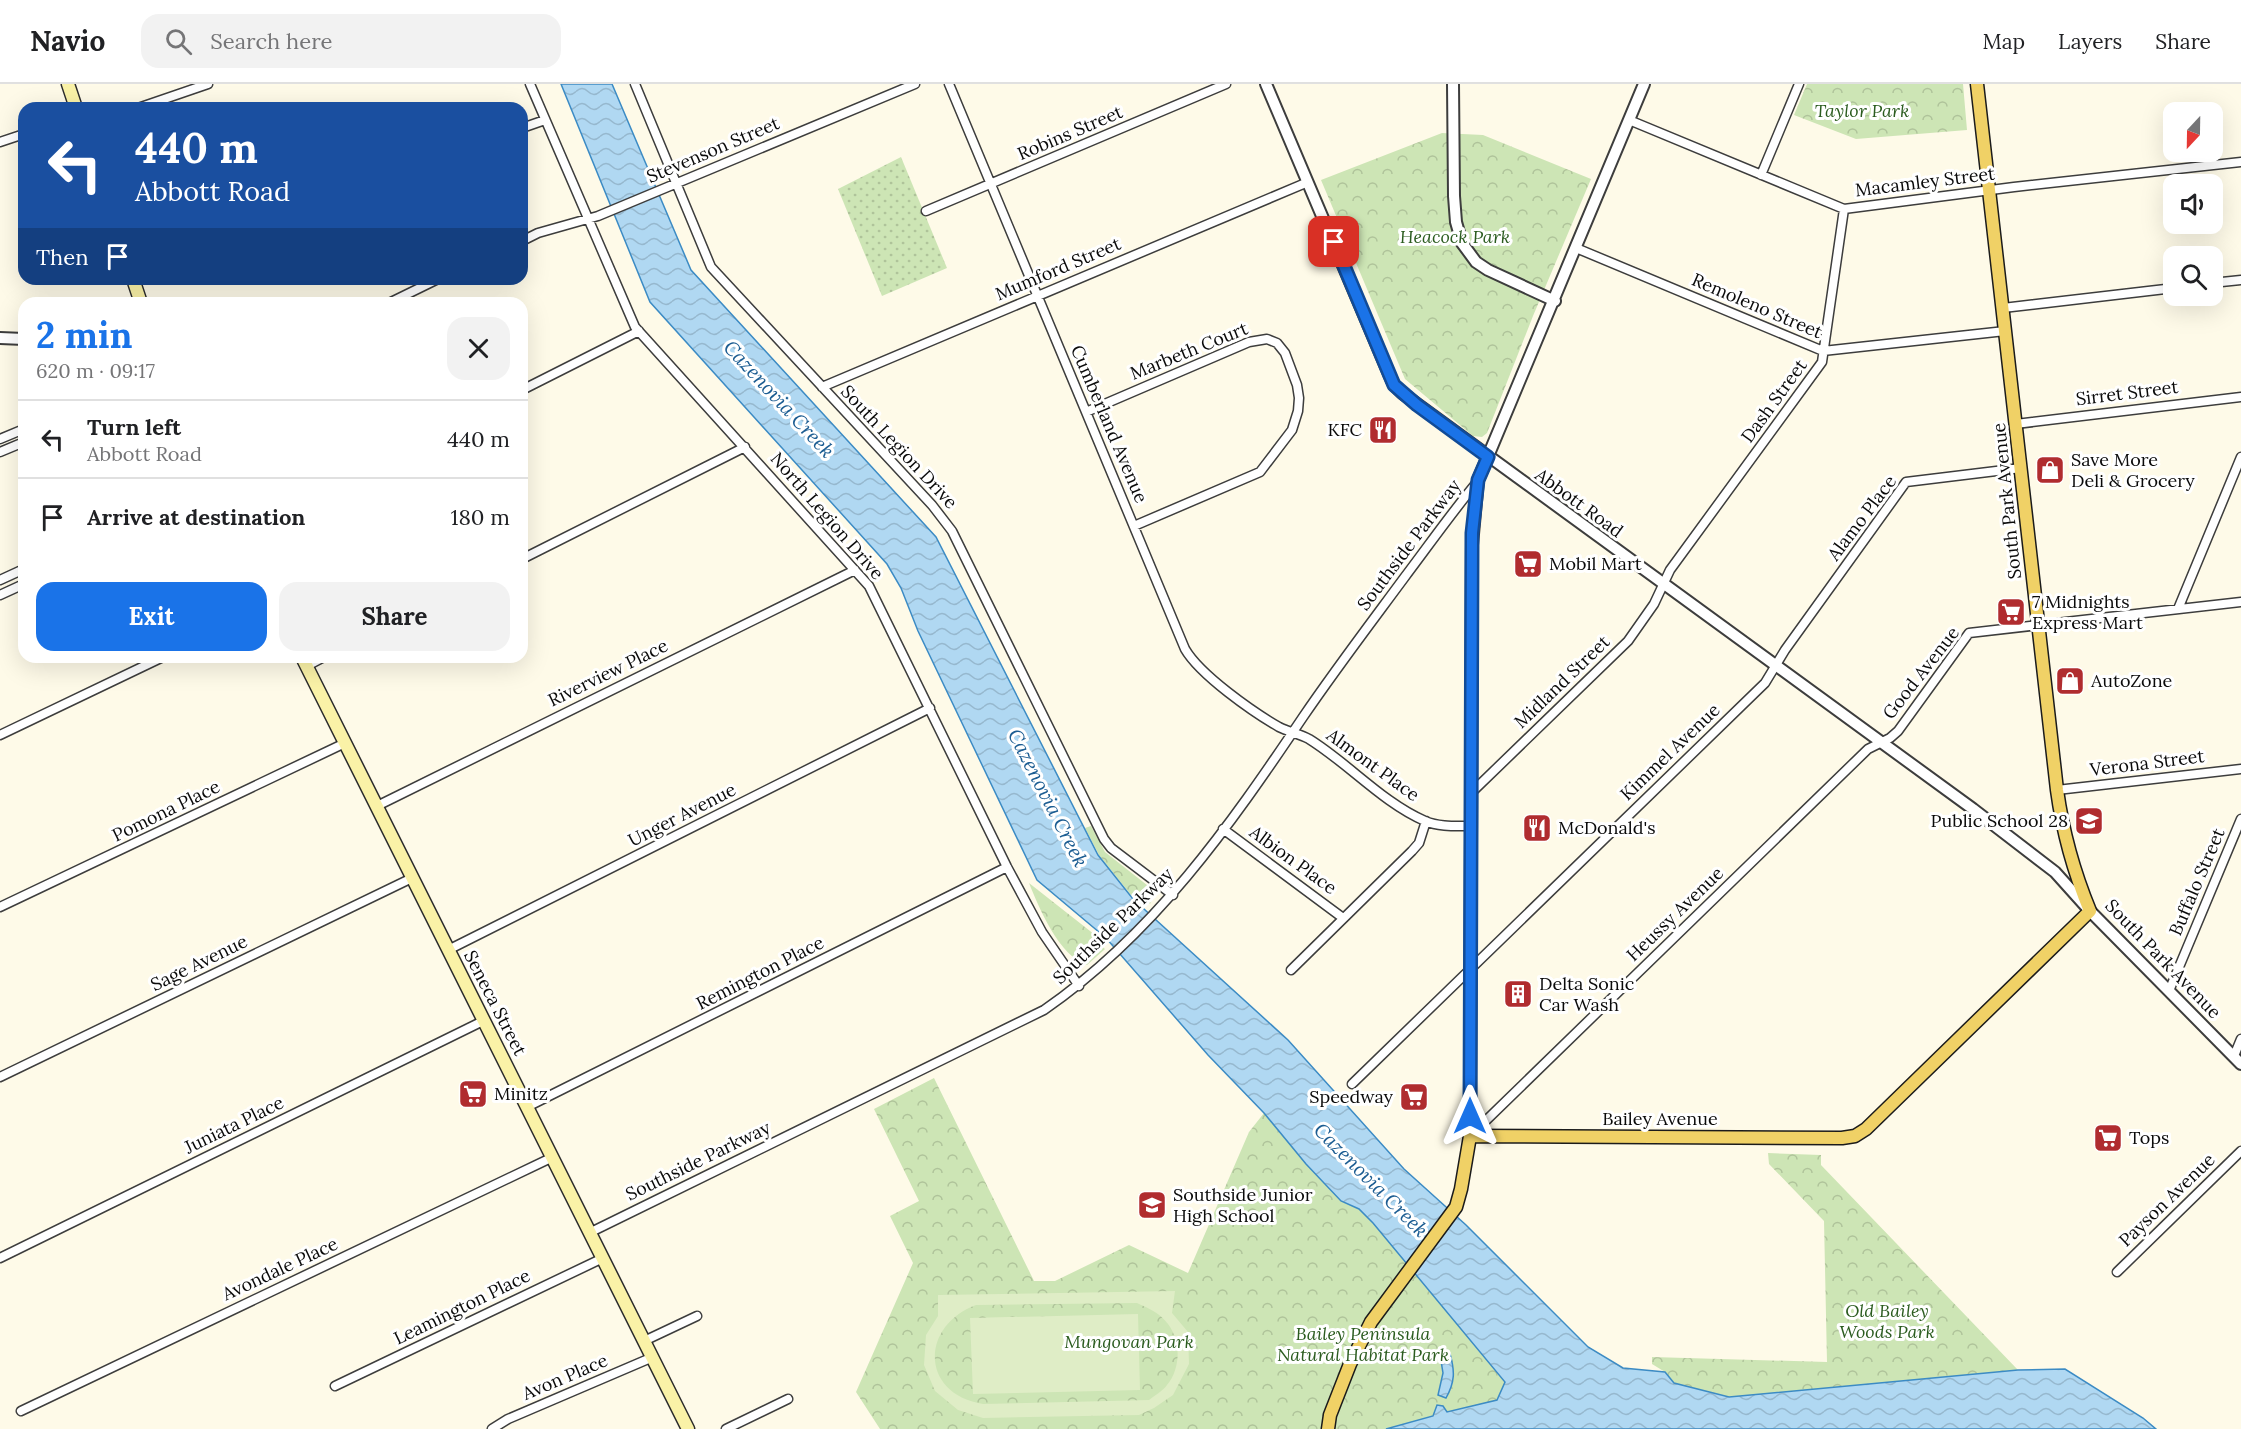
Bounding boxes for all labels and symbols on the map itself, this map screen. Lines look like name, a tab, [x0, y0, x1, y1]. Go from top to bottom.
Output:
park label: Taylor Park	[1815, 99, 1909, 122]
street label: Robins Street	[1014, 100, 1126, 165]
north arrow	[2163, 102, 2223, 162]
street label: Stevenson Street	[643, 111, 783, 188]
street label: Macamley Street	[1854, 162, 1996, 201]
pin	[1308, 216, 1359, 267]
park label: Heacock Park	[1400, 225, 1510, 248]
street label: Mumford Street	[992, 232, 1124, 305]
street label: Remoleno Street	[1689, 268, 1826, 343]
street label: Marbeth Court	[1127, 316, 1251, 385]
water label: Cazenovia Creek	[718, 335, 840, 463]
street label: Cumberland Avenue	[1066, 341, 1153, 506]
street label: Dash Street	[1736, 354, 1812, 447]
street label: Sirret Street	[2074, 375, 2179, 410]
street label: South Legion Drive	[836, 380, 963, 513]
restaurant icon: KFC	[1367, 414, 1399, 446]
place label: KFC	[1327, 418, 1362, 441]
street label: South Park Avenue	[1987, 421, 2026, 580]
street label: North Legion Drive	[766, 447, 889, 584]
place label: Save More Deli & Grocery	[2071, 448, 2195, 492]
shop icon: Save More Deli & Grocery	[2034, 454, 2066, 486]
street label: Abbott Road	[1530, 462, 1628, 542]
street label: Alamo Place	[1821, 470, 1901, 566]
street label: Southside Parkway	[1352, 474, 1466, 615]
supermarket icon: Mobil Mart	[1512, 548, 1544, 580]
place label: Mobil Mart	[1549, 552, 1642, 575]
place label: 7 Midnights Express Mart	[2032, 590, 2143, 634]
supermarket icon: 7 Midnights Express Mart	[1995, 596, 2027, 628]
street label: Good Avenue	[1877, 622, 1964, 724]
street label: Midland Street	[1509, 630, 1614, 733]
street label: Riverview Place	[544, 634, 672, 711]
shop icon: AutoZone	[2054, 665, 2086, 697]
place label: AutoZone	[2090, 669, 2173, 692]
street label: Kimmel Avenue	[1615, 698, 1725, 805]
street label: Almont Place	[1321, 723, 1425, 806]
water label: Cazenovia Creek	[1003, 725, 1094, 871]
street label: Verona Street	[2087, 744, 2205, 781]
street label: Pomona Place	[108, 774, 224, 847]
street label: Unger Avenue	[624, 777, 740, 852]
school or university icon: Public School 28	[2073, 805, 2105, 837]
place label: Public School 28	[1931, 809, 2068, 832]
restaurant icon: McDonald's	[1521, 812, 1553, 844]
place label: McDonald's	[1558, 816, 1656, 839]
street label: Albion Place	[1244, 820, 1342, 899]
street label: Buffalo Street	[2164, 825, 2230, 939]
street label: Heussy Avenue	[1621, 861, 1728, 966]
street label: Southside Parkway	[1048, 862, 1178, 989]
street label: South Park Avenue	[2100, 894, 2226, 1023]
street label: Sage Avenue	[147, 929, 251, 996]
street label: Remington Place	[692, 930, 828, 1015]
street label: Seneca Street	[459, 946, 532, 1059]
place label: Delta Sonic Car Wash	[1539, 972, 1634, 1016]
building icon: Delta Sonic Car Wash	[1502, 978, 1534, 1010]
supermarket icon: Minitz	[457, 1078, 489, 1110]
supermarket icon: Speedway	[1398, 1081, 1430, 1113]
place label: Minitz	[494, 1082, 548, 1105]
position arrow	[1438, 1084, 1502, 1148]
place label: Speedway	[1309, 1085, 1393, 1108]
street label: Juniata Place	[179, 1090, 287, 1159]
street label: Bailey Avenue	[1602, 1107, 1718, 1130]
street label: Southside Parkway	[622, 1115, 774, 1206]
water label: Cazenovia Creek	[1309, 1117, 1434, 1242]
supermarket icon: Tops	[2092, 1122, 2124, 1154]
place label: Tops	[2129, 1126, 2169, 1149]
street label: Payson Avenue	[2114, 1148, 2220, 1251]
place label: Southside Junior High School	[1173, 1183, 1313, 1227]
school or university icon: Southside Junior High School	[1136, 1189, 1168, 1221]
street label: Avondale Place	[217, 1232, 342, 1306]
street label: Leamington Place	[390, 1263, 534, 1350]
park label: Old Bailey Woods Park	[1839, 1299, 1935, 1343]
park label: Bailey Peninsula Natural Habitat Park	[1277, 1322, 1449, 1366]
park label: Mungovan Park	[1064, 1330, 1194, 1353]
street label: Avon Place	[518, 1348, 611, 1405]

